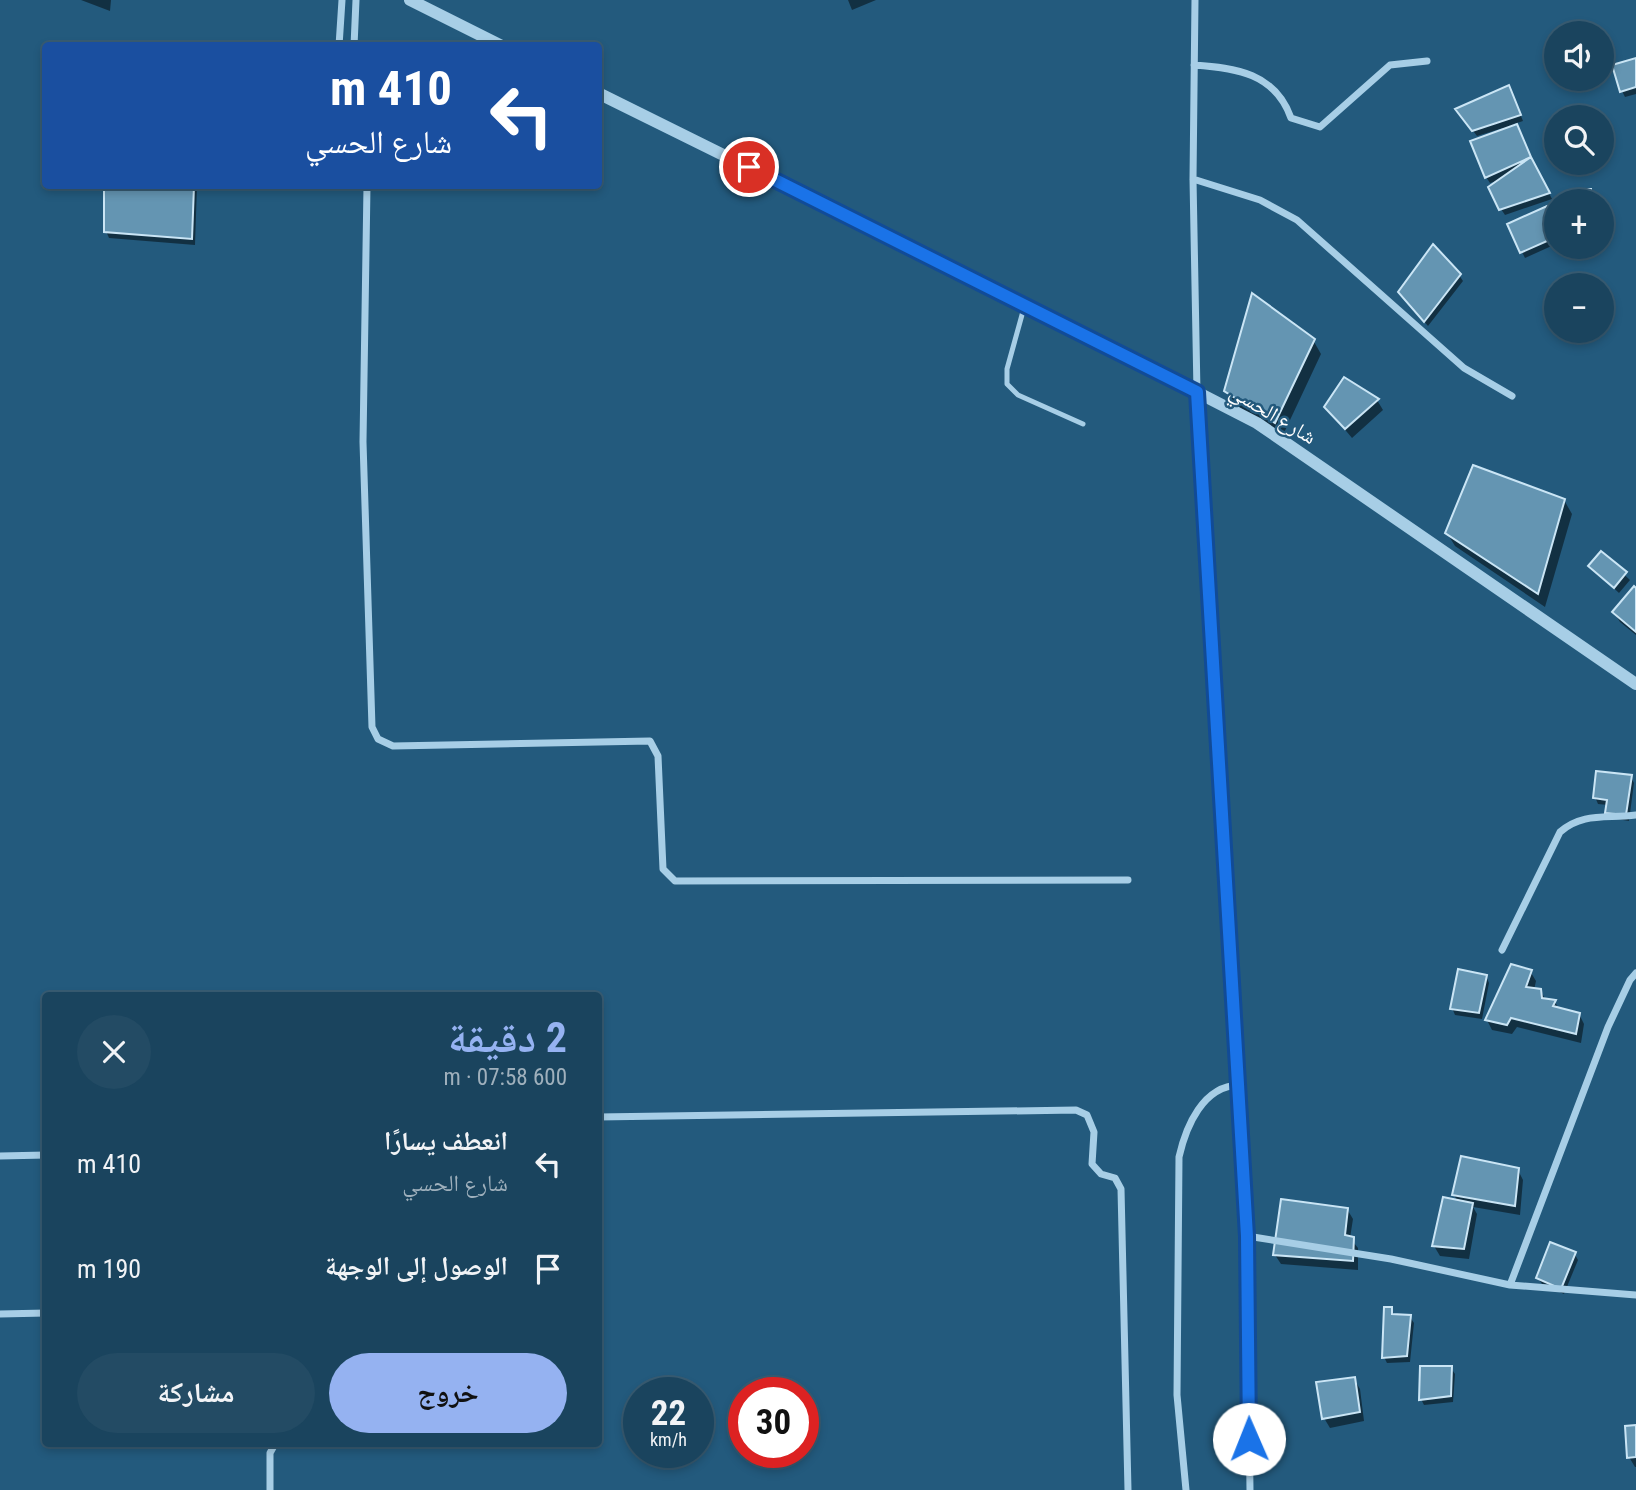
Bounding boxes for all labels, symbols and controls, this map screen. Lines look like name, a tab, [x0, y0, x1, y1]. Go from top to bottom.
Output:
map controls	[1544, 21, 1614, 343]
button: sound	[1544, 21, 1614, 91]
text: 410 m	[330, 60, 452, 117]
icon: left	[476, 70, 567, 161]
button: search	[1544, 105, 1614, 175]
text: شارع الحسي	[305, 123, 452, 161]
pin	[719, 137, 779, 197]
icon: arrive	[730, 148, 768, 186]
button: +	[1544, 189, 1614, 259]
button: −	[1544, 273, 1614, 343]
street label: شارع الحسي	[1223, 379, 1321, 453]
text: 2 دقيقة	[448, 1013, 567, 1062]
button: close	[77, 1015, 151, 1089]
text: 600 m · 07:58	[443, 1064, 567, 1091]
text: انعطف يسارًا	[384, 1126, 508, 1156]
icon: left	[529, 1145, 567, 1183]
text: 410 m	[77, 1149, 141, 1179]
text: شارع الحسي	[402, 1170, 508, 1197]
icon: arrive	[529, 1250, 567, 1288]
text: الوصول إلى الوجهة	[325, 1251, 508, 1281]
text: 190 m	[77, 1254, 141, 1284]
button: مشاركة	[77, 1353, 315, 1433]
button: خروج	[329, 1353, 567, 1433]
speed limit sign: 30	[728, 1377, 819, 1468]
text: 22	[651, 1393, 686, 1434]
position arrow	[1212, 1402, 1286, 1476]
text: km/h	[650, 1429, 687, 1450]

